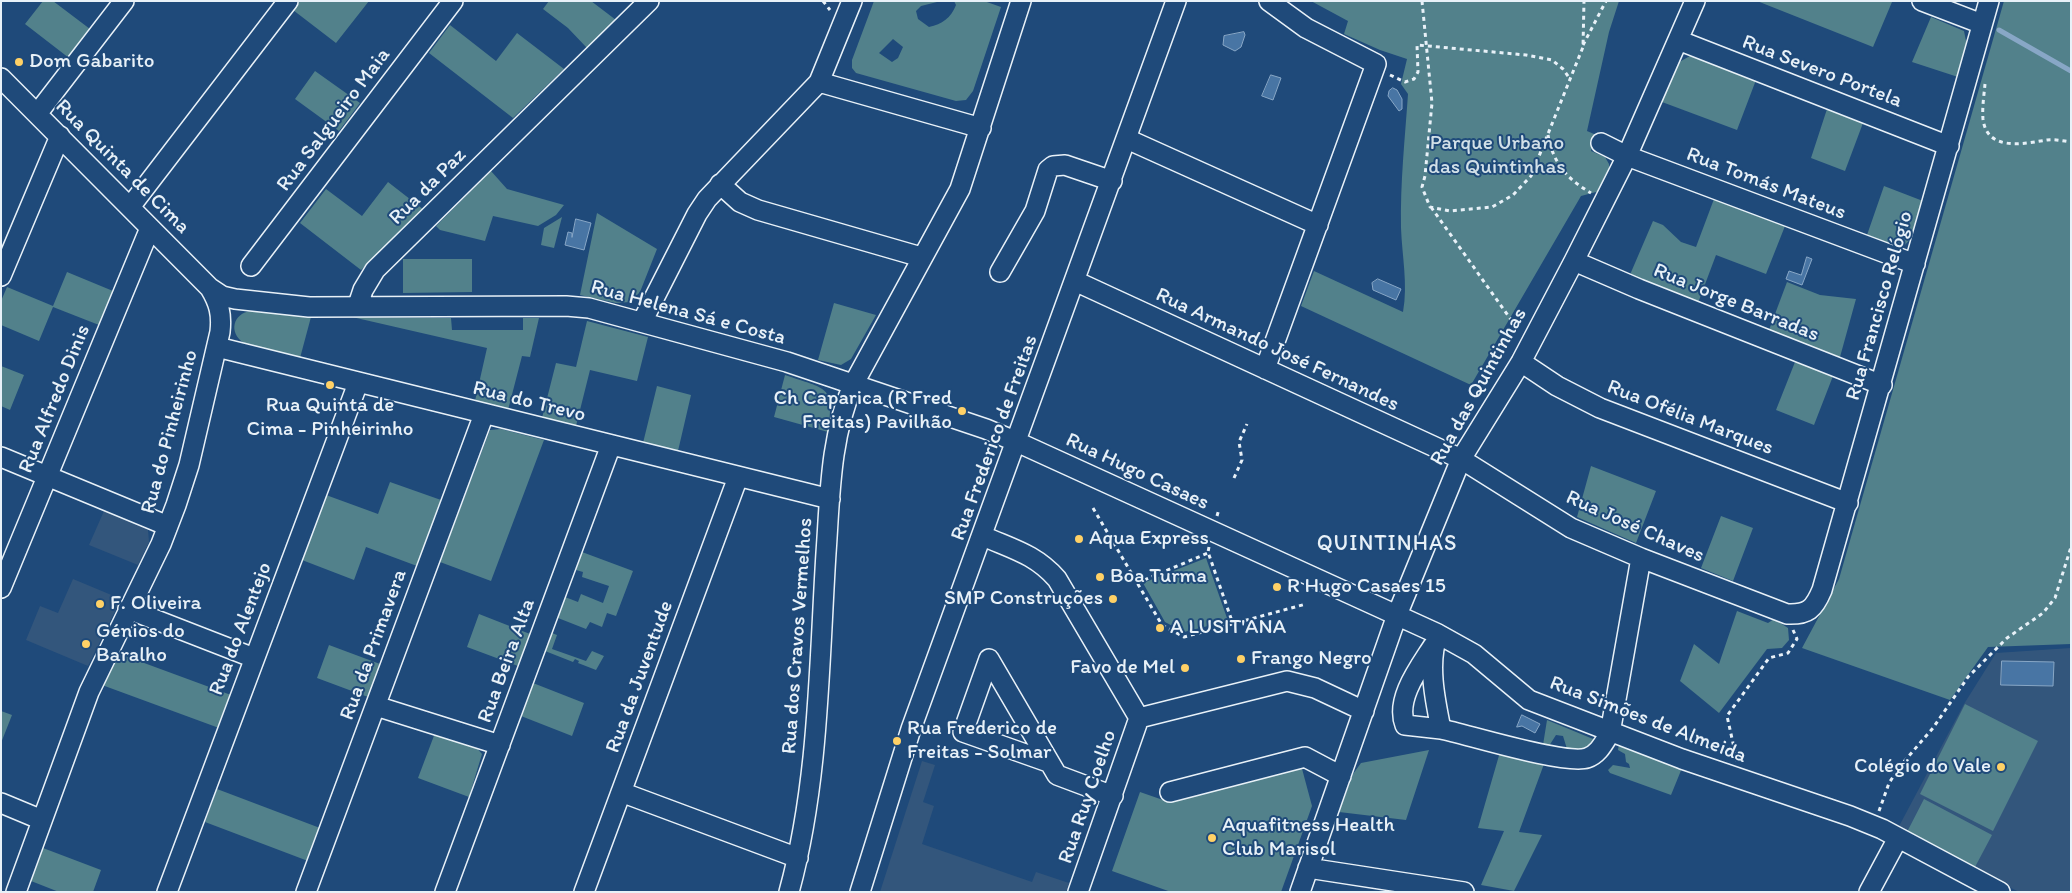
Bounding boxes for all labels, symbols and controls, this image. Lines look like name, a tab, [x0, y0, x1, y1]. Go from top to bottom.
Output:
street label: Rua Severo Portela	[1738, 30, 1906, 114]
street label: Rua Salgueiro Maia	[272, 43, 396, 197]
place label: Dom Gabarito	[29, 49, 155, 75]
marker: Dom Gabarito	[13, 56, 25, 68]
street label: Rua Quinta de Cima	[49, 94, 195, 240]
park label: Parque Urbano das Quintinhas	[1428, 131, 1566, 181]
street label: Rua Tomás Mateus	[1683, 142, 1849, 226]
street label: Rua da Paz	[384, 143, 472, 231]
street label: Rua Francisco Relógio	[1841, 208, 1919, 404]
street label: Rua Jorge Barradas	[1649, 258, 1823, 348]
street label: Rua Helena Sá e Costa	[588, 275, 788, 351]
street label: Rua Armando José Fernandes	[1151, 282, 1403, 418]
street label: Rua das Quintinhas	[1425, 304, 1533, 470]
street label: Rua Alfredo Dinis	[14, 321, 96, 477]
street label: Rua Frederico de Freitas	[946, 332, 1044, 544]
street label: Rua do Pinheirinho	[136, 347, 204, 517]
street label: Rua Ofélia Marques	[1603, 375, 1777, 461]
street label: Rua do Trevo	[470, 376, 588, 428]
marker: Rua Quinta de Cima - Pinheirinho	[324, 379, 336, 391]
place label: Ch Caparica (R Fred Freitas) Pavilhão	[773, 386, 952, 436]
place label: Rua Quinta de Cima - Pinheirinho	[247, 393, 413, 443]
marker: Ch Caparica (R Fred Freitas) Pavilhão	[956, 405, 968, 417]
street label: Rua Hugo Casaes	[1061, 428, 1213, 516]
street label: Rua José Chaves	[1562, 485, 1708, 569]
street label: Rua dos Cravos Vermelhos	[777, 517, 819, 755]
place label: Aqua Express	[1089, 526, 1209, 552]
district label: QUINTINHAS	[1317, 531, 1457, 557]
marker: Aqua Express	[1073, 533, 1085, 545]
street label: Rua do Alentejo	[204, 559, 278, 699]
place label: Boa Turma	[1110, 564, 1207, 590]
street label: Rua da Primavera	[335, 566, 413, 724]
marker: Boa Turma	[1094, 571, 1106, 583]
place label: R Hugo Casaes 15	[1287, 574, 1446, 600]
marker: R Hugo Casaes 15	[1271, 581, 1283, 593]
place label: SMP Construções	[944, 586, 1103, 612]
place label: F. Oliveira	[110, 591, 202, 617]
marker: SMP Construções	[1107, 593, 1119, 605]
street label: Rua Beira Alta	[473, 595, 541, 727]
street label: Rua da Juventude	[601, 597, 679, 757]
marker: F. Oliveira	[94, 598, 106, 610]
place label: A LUSIT'ANA	[1170, 615, 1286, 641]
place label: Génios do Baralho	[96, 619, 185, 669]
marker: A LUSIT'ANA	[1154, 622, 1166, 634]
marker: Génios do Baralho	[80, 638, 92, 650]
place label: Frango Negro	[1251, 646, 1372, 672]
marker: Frango Negro	[1235, 653, 1247, 665]
place label: Favo de Mel	[1070, 655, 1175, 681]
marker: Favo de Mel	[1179, 662, 1191, 674]
street label: Rua Simões de Almeida	[1546, 671, 1750, 769]
place label: Rua Frederico de Freitas - Solmar	[907, 716, 1057, 766]
street label: Rua Ruy Coelho	[1053, 727, 1123, 867]
marker: Rua Frederico de Freitas - Solmar	[891, 735, 903, 747]
place label: Colégio do Vale	[1854, 754, 1991, 780]
marker: Colégio do Vale	[1995, 761, 2007, 773]
place label: Aquafitness Health Club Marisol	[1222, 813, 1395, 863]
marker: Aquafitness Health Club Marisol	[1206, 832, 1218, 844]

